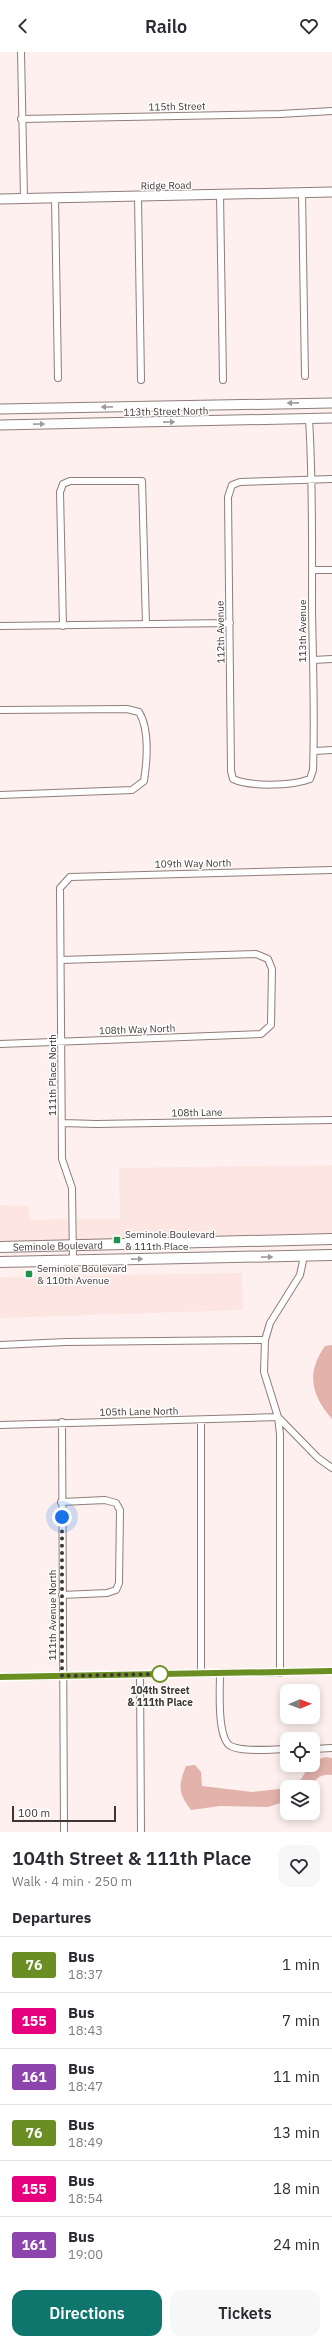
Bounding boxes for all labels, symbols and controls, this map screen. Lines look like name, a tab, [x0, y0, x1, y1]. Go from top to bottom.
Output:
icon: back	[12, 15, 34, 37]
text: Railo	[145, 15, 187, 38]
icon: heart	[298, 15, 320, 37]
street label: 115th Street	[148, 99, 206, 113]
street label: Ridge Road	[141, 179, 192, 192]
one-way arrow	[287, 400, 299, 407]
one-way arrow	[100, 404, 113, 410]
street label: 113th Street North	[123, 404, 209, 419]
one-way arrow	[163, 419, 176, 425]
one-way arrow	[33, 421, 46, 427]
street label: 113th Avenue	[296, 599, 309, 662]
street label: 112th Avenue	[213, 600, 228, 664]
street label: 109th Way North	[155, 856, 231, 871]
street label: 108th Way North	[99, 1022, 176, 1037]
street label: 111th Place North	[46, 1034, 59, 1116]
street label: 108th Lane	[171, 1106, 223, 1119]
place label: Seminole Boulevard & 111th Place	[125, 1228, 215, 1253]
marker: Seminole Boulevard & 111th Place	[112, 1235, 122, 1245]
street label: Seminole Boulevard	[13, 1239, 103, 1254]
one-way arrow	[261, 1253, 273, 1260]
one-way arrow	[131, 1256, 144, 1262]
place label: Seminole Boulevard & 110th Avenue	[37, 1262, 127, 1287]
marker: Seminole Boulevard & 110th Avenue	[24, 1269, 34, 1279]
street label: 105th Lane North	[99, 1404, 179, 1419]
your location	[52, 1507, 72, 1527]
street label: 111th Avenue North	[46, 1570, 59, 1660]
marker: 104th Street & 111th Place	[151, 1665, 169, 1683]
place label: 104th Street & 111th Place	[127, 1684, 193, 1709]
north arrow	[280, 1684, 320, 1724]
map controls	[280, 1684, 320, 1820]
button: locate	[280, 1732, 320, 1772]
button: layers	[280, 1780, 320, 1820]
scale bar	[12, 1804, 116, 1823]
text: 100 m	[18, 1806, 50, 1820]
button: heart	[278, 1845, 320, 1887]
text: 104th Street & 111th Place	[12, 1846, 251, 1870]
text: Walk · 4 min · 250 m	[12, 1873, 132, 1890]
text: Departures	[12, 1908, 91, 1927]
text: Bus	[68, 1947, 95, 1966]
text: 1 min	[282, 1955, 320, 1974]
text: 76	[26, 1956, 42, 1974]
text: 18:37	[68, 1966, 103, 1983]
text: Bus	[68, 2003, 95, 2022]
text: 7 min	[282, 2011, 320, 2030]
text: 155	[21, 2012, 47, 2030]
text: 18:43	[68, 2022, 103, 2039]
text: Bus	[68, 2059, 95, 2078]
text: 11 min	[273, 2067, 320, 2086]
text: 161	[21, 2068, 47, 2086]
text: 18:47	[68, 2078, 103, 2095]
text: Bus	[68, 2115, 95, 2134]
text: 13 min	[273, 2123, 320, 2142]
text: 76	[26, 2124, 42, 2142]
text: 18:49	[68, 2134, 103, 2151]
text: Bus	[68, 2171, 95, 2190]
text: 18 min	[273, 2179, 320, 2198]
text: 155	[21, 2180, 47, 2198]
text: 18:54	[68, 2190, 103, 2207]
text: Bus	[68, 2227, 95, 2246]
text: 24 min	[273, 2235, 320, 2254]
text: 161	[21, 2236, 47, 2254]
text: 19:00	[68, 2246, 103, 2263]
button: Directions	[12, 2290, 162, 2336]
button: Tickets	[170, 2290, 320, 2336]

